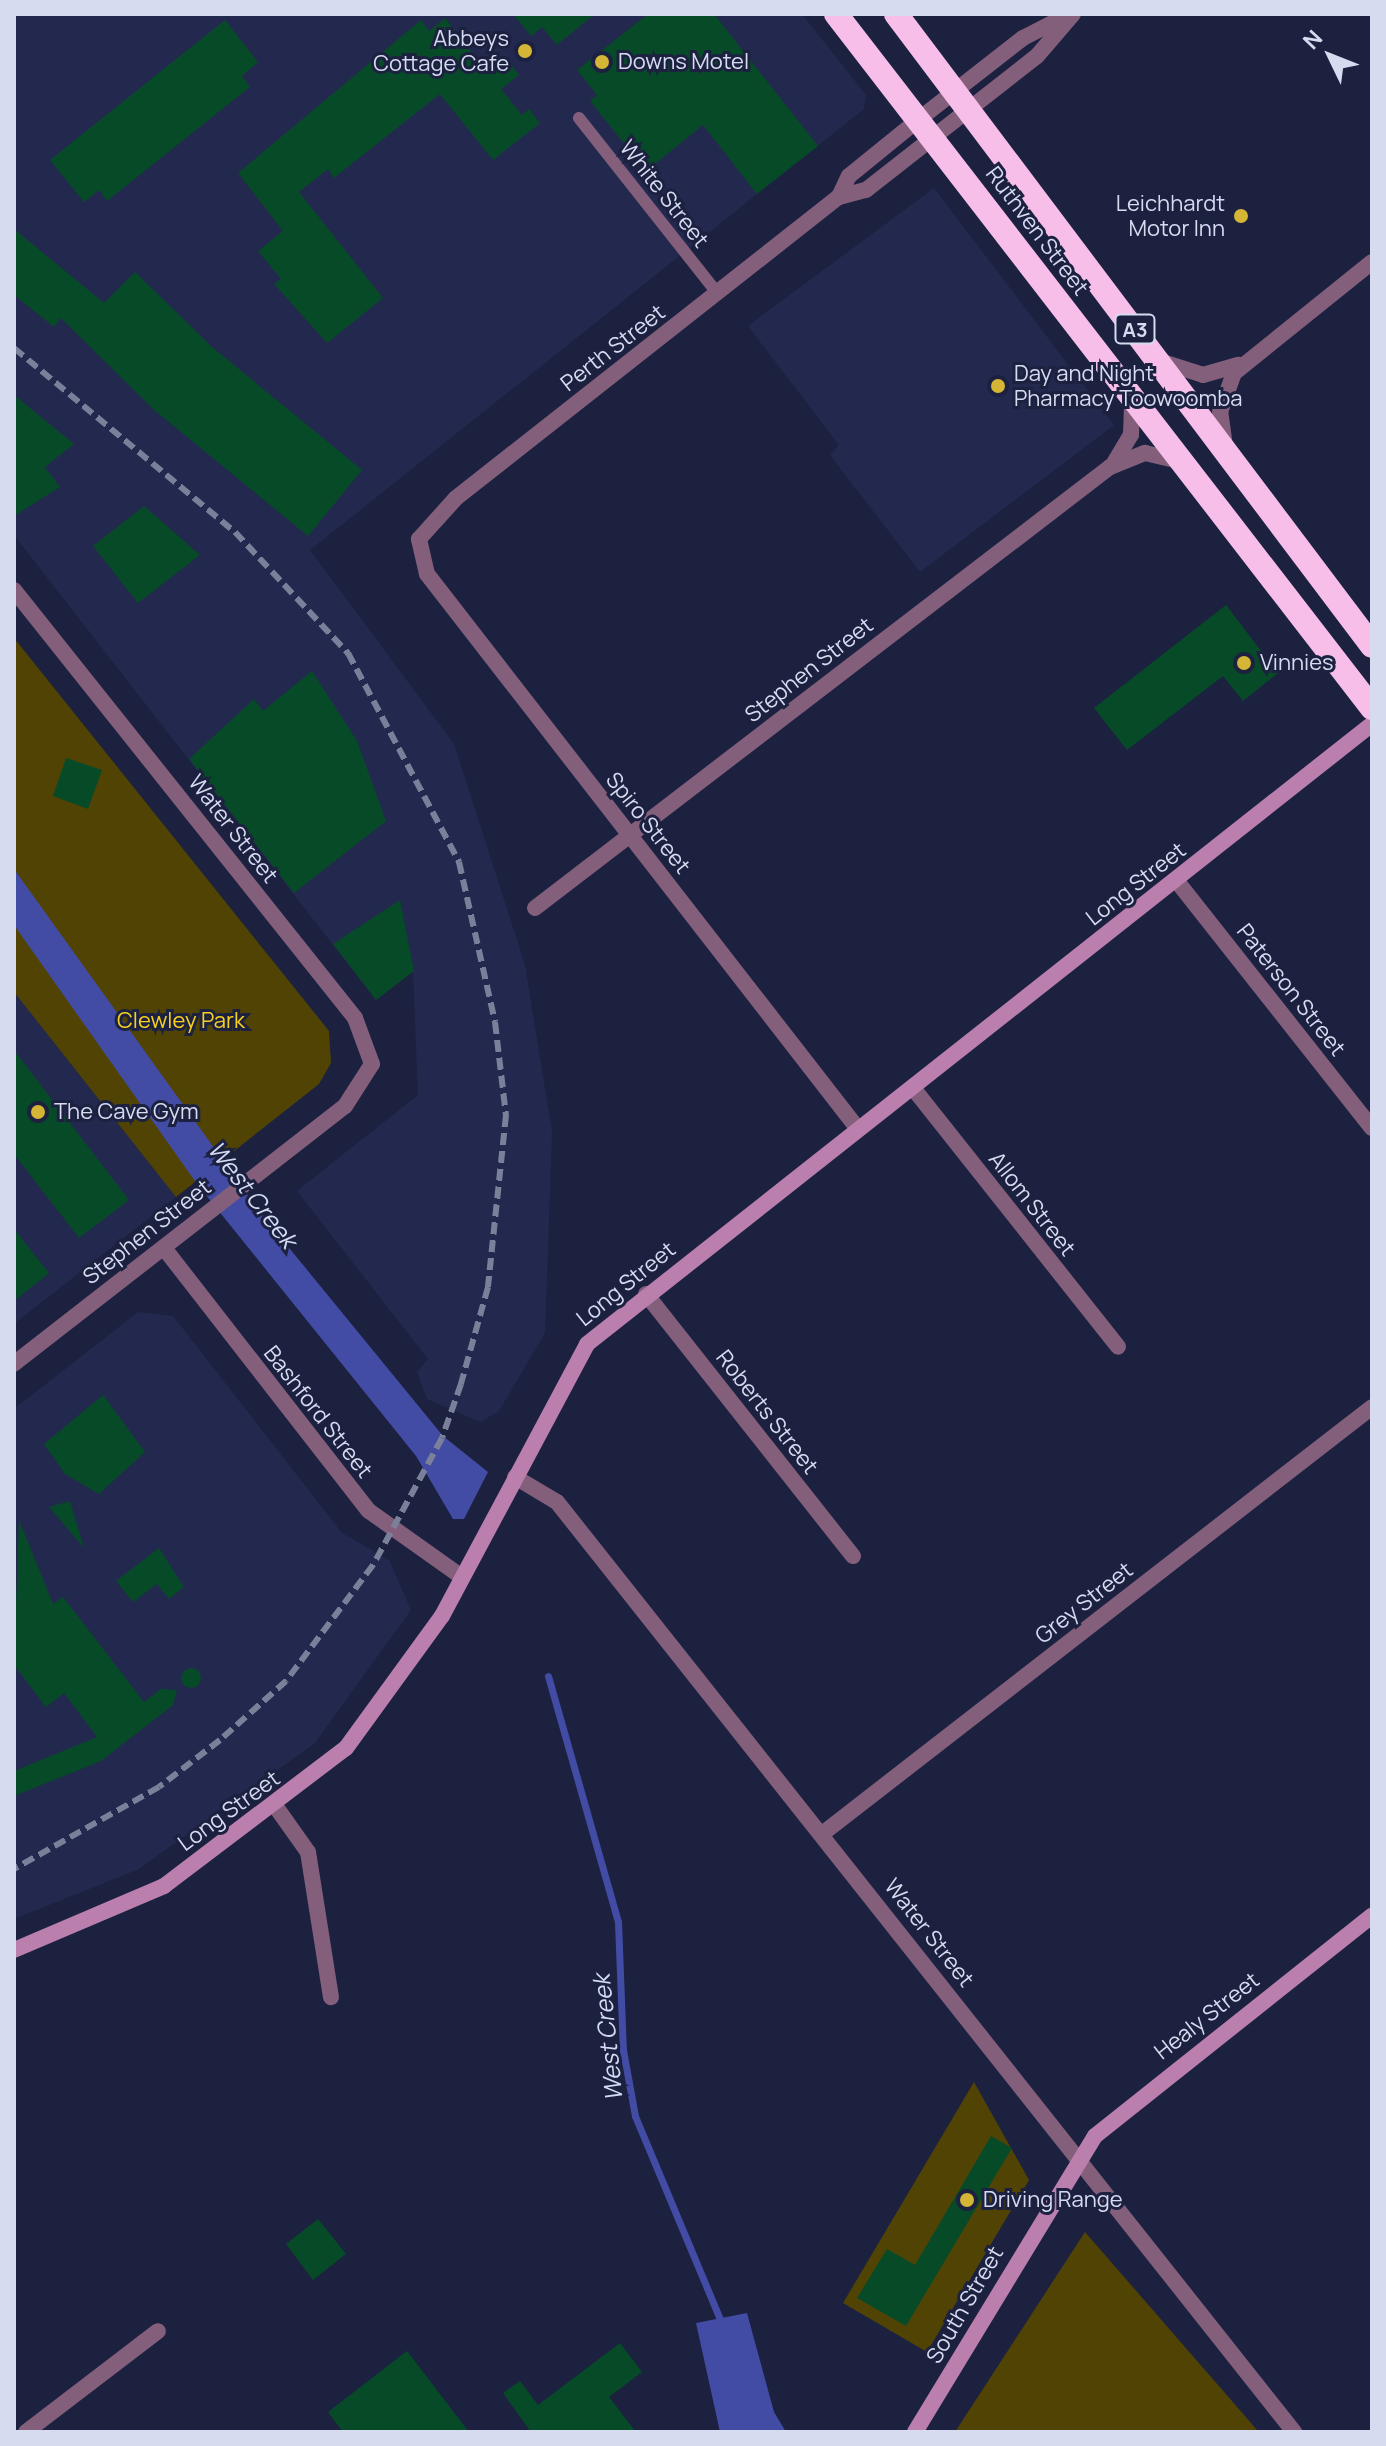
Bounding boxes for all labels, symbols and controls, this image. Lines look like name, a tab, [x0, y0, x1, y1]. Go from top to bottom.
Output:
north arrow	[1290, 16, 1370, 96]
text: N	[1296, 24, 1329, 56]
place label: Abbeys Cottage Cafe	[373, 25, 509, 76]
marker: Abbeys Cottage Cafe	[516, 42, 534, 60]
place label: Downs Motel	[618, 49, 749, 75]
marker: Downs Motel	[593, 53, 611, 71]
street label: White Street	[614, 135, 714, 253]
street label: Ruthven Street	[980, 161, 1094, 301]
place label: Leichhardt Motor Inn	[1116, 190, 1225, 242]
marker: Leichhardt Motor Inn	[1232, 207, 1250, 225]
street label: Perth Street	[556, 299, 670, 397]
road number: A3	[1113, 313, 1157, 345]
place label: Day and Night Pharmacy Toowoomba	[1014, 360, 1242, 412]
marker: Day and Night Pharmacy Toowoomba	[989, 377, 1007, 395]
street label: Stephen Street	[740, 612, 878, 728]
place label: Vinnies	[1260, 650, 1334, 676]
marker: Vinnies	[1235, 654, 1253, 672]
street label: Spiro Street	[600, 767, 696, 879]
street label: Water Street	[183, 770, 283, 888]
street label: Long Street	[1081, 837, 1191, 931]
street label: Paterson Street	[1231, 919, 1351, 1061]
park label: Clewley Park	[117, 1008, 245, 1034]
place label: The Cave Gym	[54, 1099, 199, 1125]
marker: The Cave Gym	[29, 1103, 47, 1121]
water label: West Creek	[202, 1135, 304, 1253]
street label: Allom Street	[983, 1147, 1081, 1261]
street label: Stephen Street	[78, 1174, 216, 1290]
street label: Long Street	[571, 1236, 681, 1332]
street label: Bashford Street	[258, 1341, 378, 1483]
street label: Roberts Street	[710, 1345, 824, 1479]
street label: Grey Street	[1030, 1557, 1138, 1649]
street label: Long Street	[173, 1765, 285, 1857]
street label: Water Street	[879, 1874, 979, 1992]
street label: Healy Street	[1149, 1967, 1265, 2065]
water label: West Creek	[586, 1973, 628, 2103]
place label: Driving Range	[983, 2187, 1123, 2213]
marker: Driving Range	[958, 2191, 976, 2209]
street label: South Street	[921, 2242, 1009, 2368]

